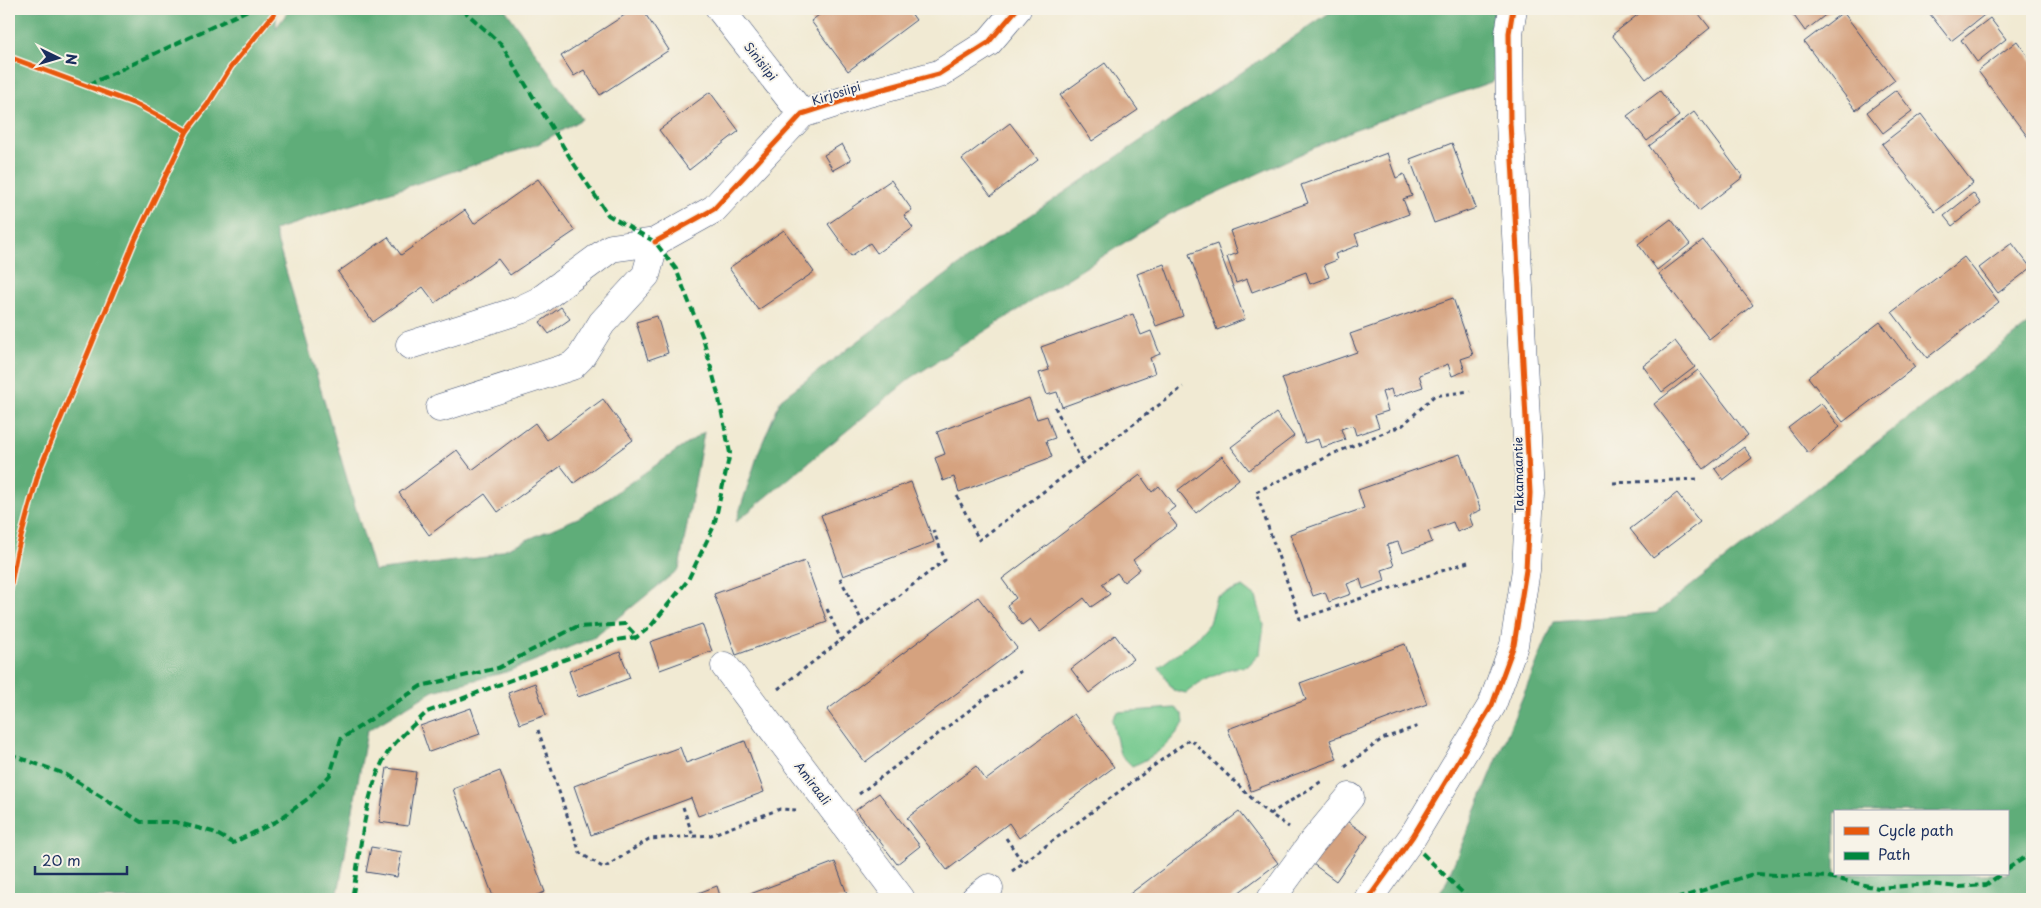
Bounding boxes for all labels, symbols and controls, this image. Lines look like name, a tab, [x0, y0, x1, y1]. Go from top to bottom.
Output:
north arrow	[32, 32, 82, 82]
street label: Sinisiipi	[740, 38, 782, 84]
text: N	[61, 53, 82, 66]
street label: Kirjosiipi	[809, 77, 863, 109]
street label: Takamaantie	[1508, 437, 1528, 513]
street label: Amiraali	[791, 758, 835, 808]
legend	[1834, 810, 2008, 876]
text: Cycle path	[1878, 818, 1954, 841]
text: Path	[1878, 842, 1910, 865]
scale bar	[35, 843, 128, 875]
text: 20 m	[42, 848, 81, 871]

